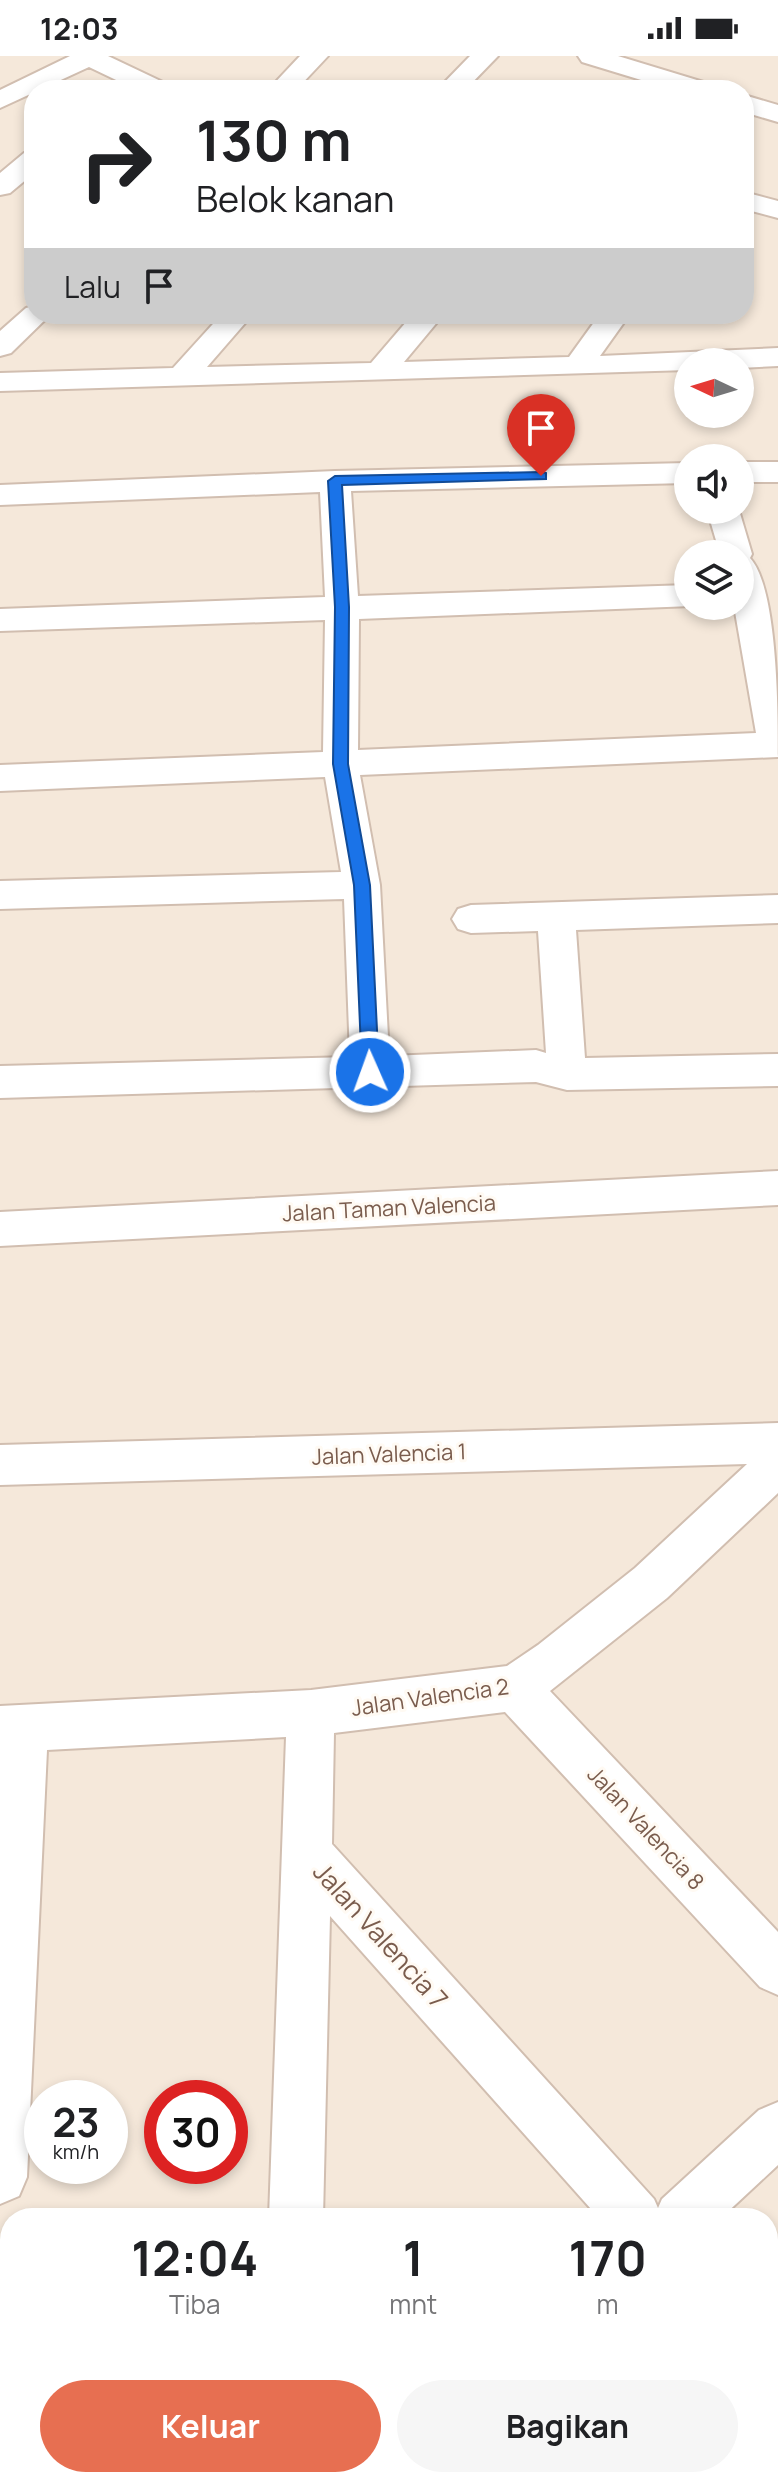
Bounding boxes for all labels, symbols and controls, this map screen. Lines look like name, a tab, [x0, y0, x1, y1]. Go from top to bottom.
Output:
text: 12:03	[40, 8, 118, 49]
text: 130 m	[196, 101, 352, 178]
icon: right	[64, 112, 168, 216]
text: Belok kanan	[196, 174, 395, 223]
icon: arrive	[137, 264, 181, 308]
text: Lalu	[64, 266, 121, 307]
north arrow	[674, 348, 754, 428]
map controls	[674, 348, 754, 620]
pin	[507, 394, 575, 476]
icon: arrive	[519, 406, 563, 450]
button: sound	[674, 444, 754, 524]
button: layers	[674, 540, 754, 620]
position arrow	[328, 1030, 412, 1114]
street label: Jalan Taman Valencia	[281, 1187, 497, 1229]
street label: Jalan Valencia 1	[311, 1436, 467, 1472]
street label: Jalan Valencia 2	[349, 1671, 511, 1723]
street label: Jalan Valencia 8	[581, 1760, 711, 1896]
street label: Jalan Valencia 7	[306, 1854, 456, 2016]
speed limit sign: 30	[144, 2080, 248, 2184]
text: 23	[52, 2094, 100, 2149]
text: km/h	[53, 2138, 99, 2165]
text: 12:04	[131, 2225, 258, 2290]
text: 1	[403, 2225, 424, 2290]
text: 170	[569, 2225, 647, 2290]
text: Tiba	[169, 2286, 220, 2322]
text: mnt	[389, 2286, 437, 2322]
text: m	[597, 2286, 619, 2322]
button: Keluar	[40, 2380, 381, 2472]
button: Bagikan	[397, 2380, 738, 2472]

